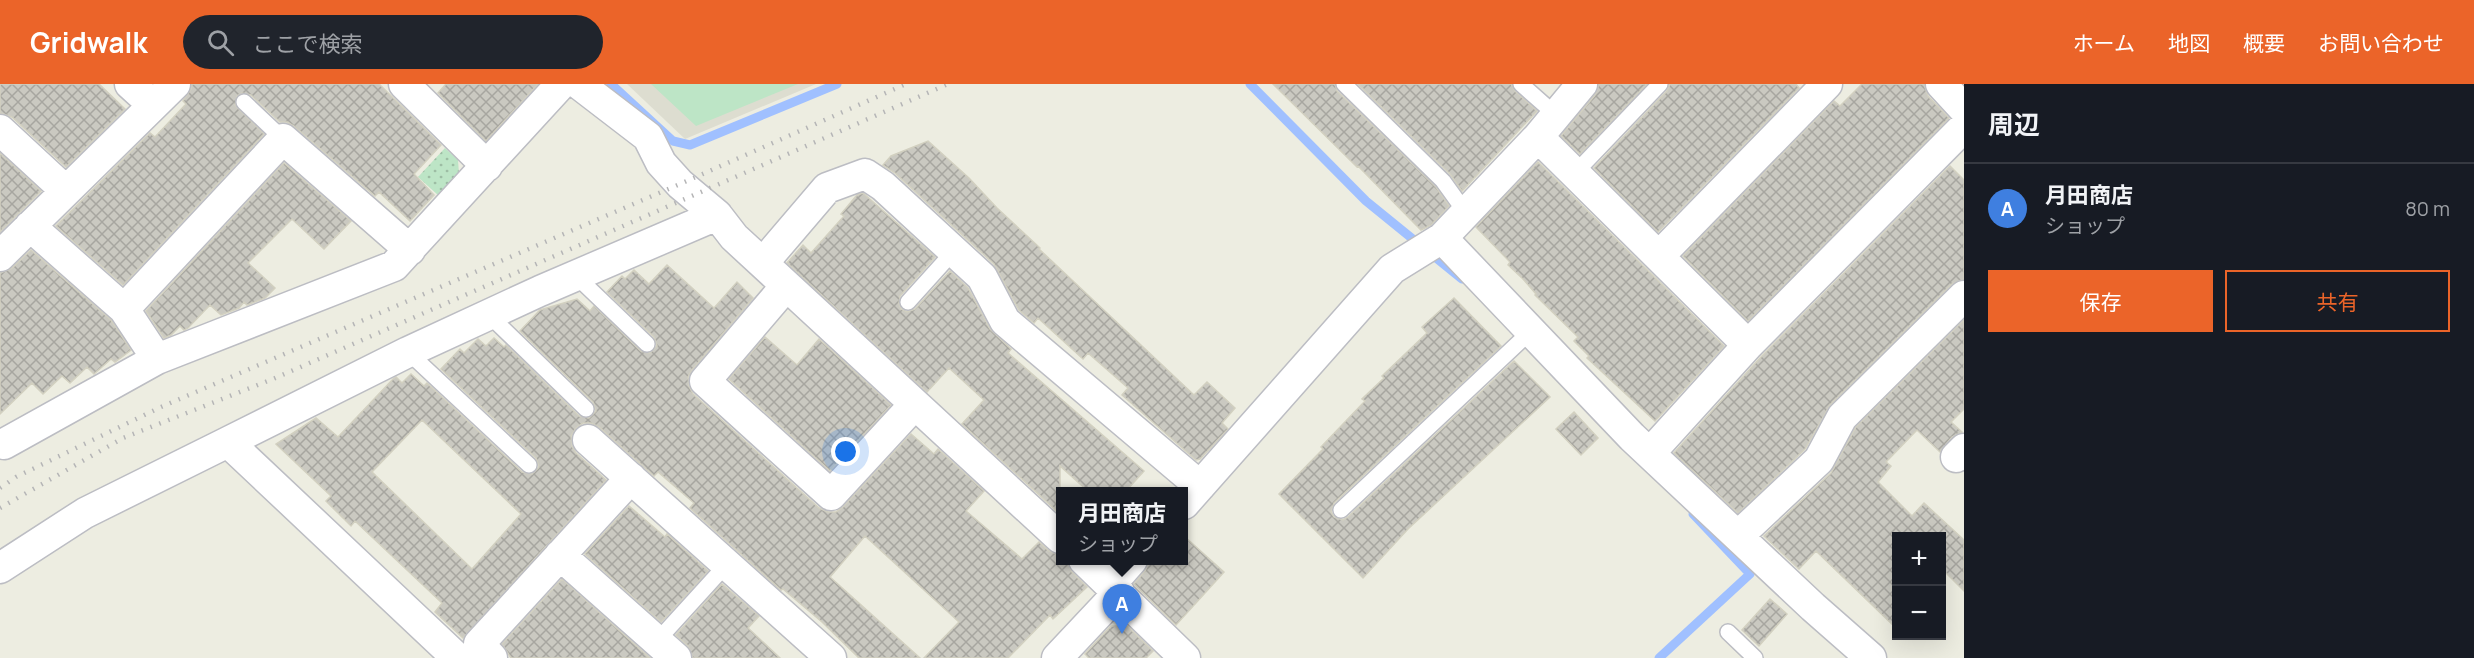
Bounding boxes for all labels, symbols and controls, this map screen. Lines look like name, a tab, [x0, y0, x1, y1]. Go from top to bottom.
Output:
search box	[183, 15, 603, 69]
text: Gridwalk	[30, 23, 147, 61]
icon: search	[204, 26, 237, 59]
text: ここで検索	[252, 29, 363, 59]
text: ホーム	[2073, 29, 2135, 57]
text: 地図	[2168, 29, 2210, 57]
text: 概要	[2243, 29, 2285, 57]
text: お問い合わせ	[2318, 29, 2444, 57]
text: 周辺	[1988, 106, 2040, 142]
text: 月田商店	[2045, 180, 2133, 210]
text: A	[2001, 195, 2014, 222]
text: 80 m	[2405, 195, 2450, 222]
text: ショップ	[2045, 212, 2125, 239]
button: 保存	[1988, 270, 2213, 332]
button: 共有	[2225, 270, 2450, 332]
your location	[831, 437, 860, 466]
popup	[1056, 487, 1188, 565]
text: 月田商店	[1078, 498, 1166, 528]
text: ショップ	[1078, 530, 1158, 557]
map controls	[1892, 532, 1946, 640]
button: +	[1892, 532, 1946, 586]
pin: A	[1102, 584, 1142, 634]
button: −	[1892, 586, 1946, 640]

